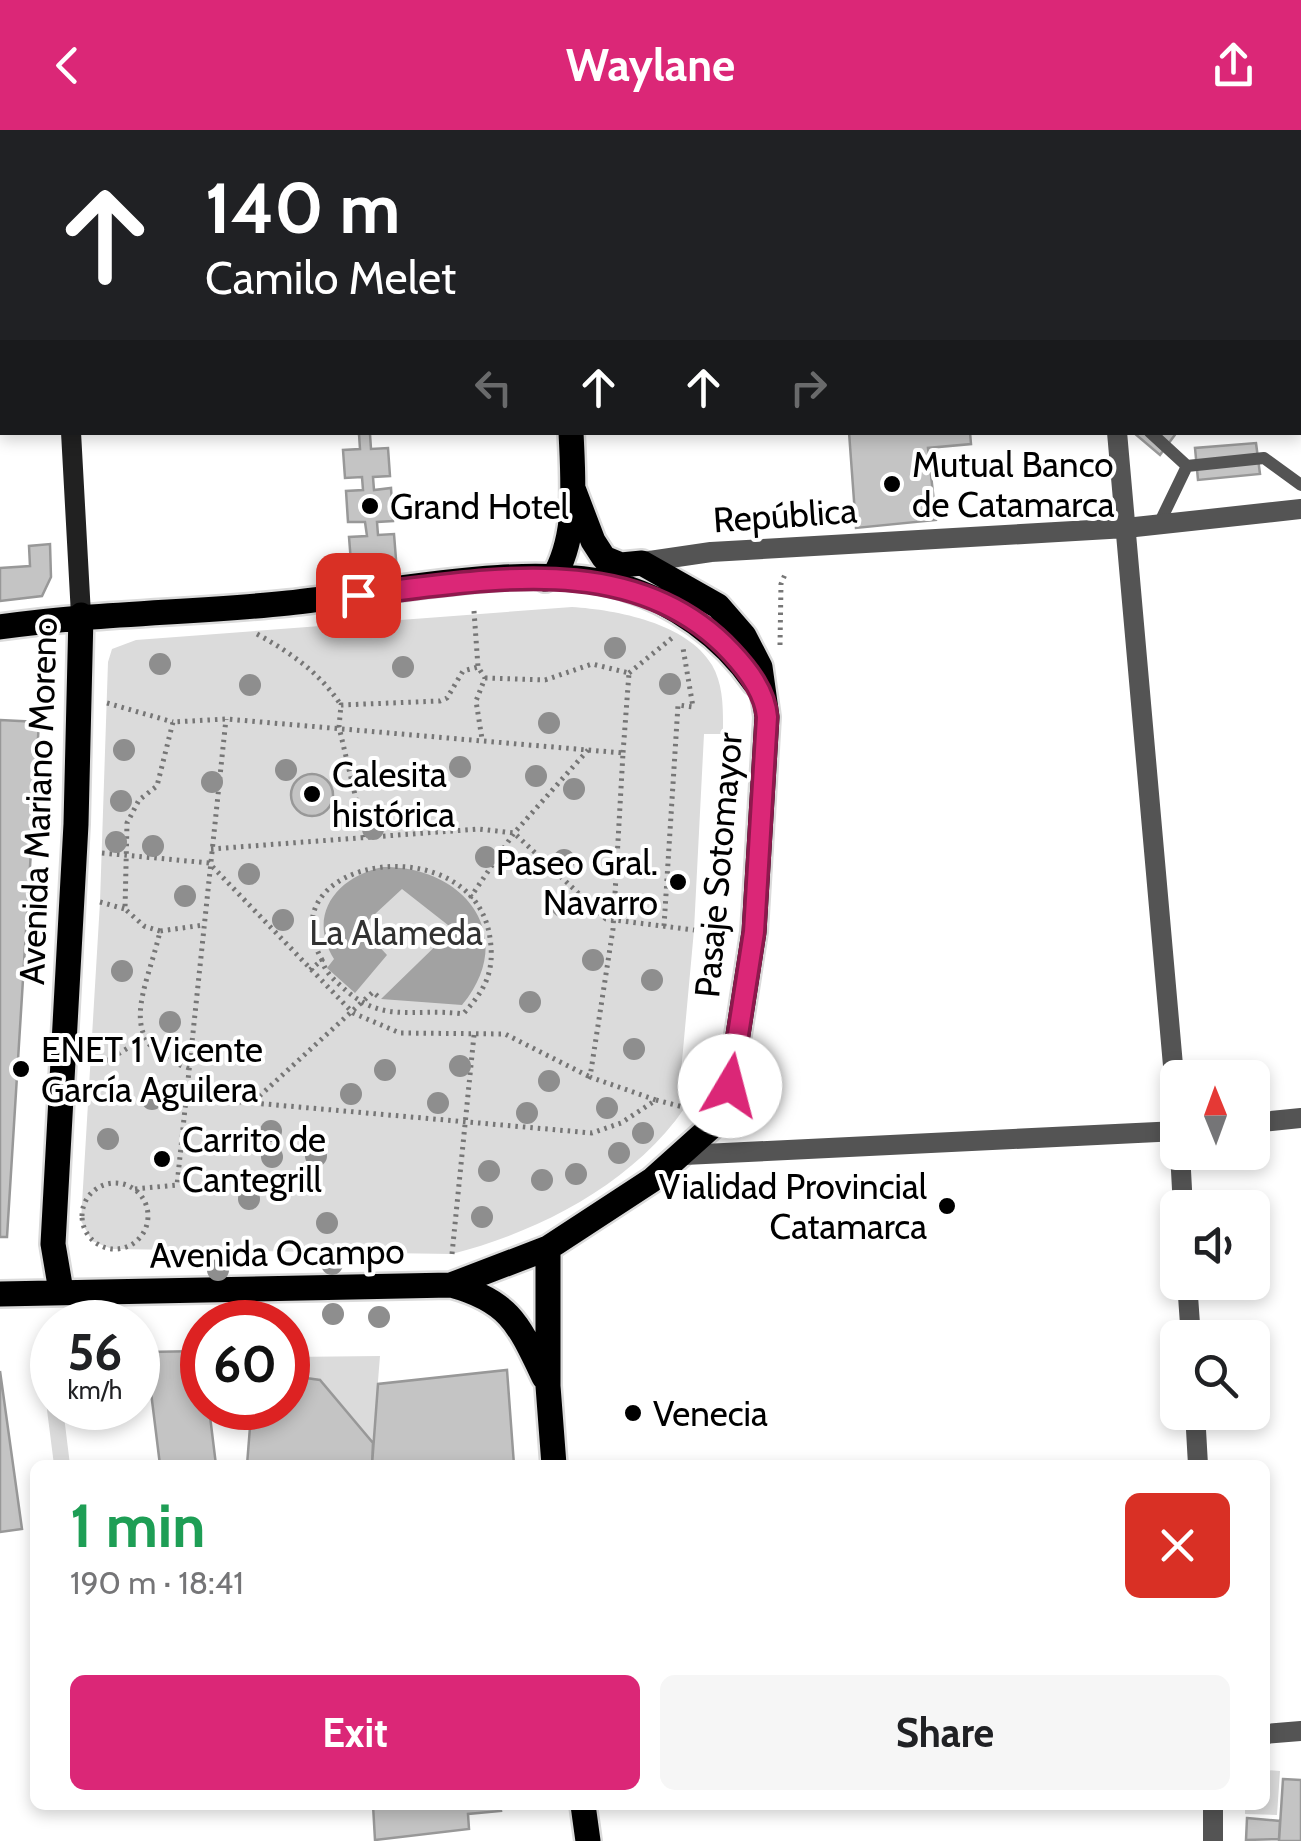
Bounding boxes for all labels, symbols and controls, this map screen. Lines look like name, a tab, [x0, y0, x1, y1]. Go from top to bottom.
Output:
icon: back	[40, 38, 95, 93]
text: Waylane	[566, 38, 735, 92]
icon: share	[1206, 38, 1261, 93]
text: 140 m	[205, 165, 400, 251]
icon: ahead	[40, 170, 170, 300]
text: Camilo Melet	[205, 251, 456, 305]
icon: left	[466, 360, 521, 415]
icon: ahead	[571, 360, 626, 415]
icon: ahead	[676, 360, 731, 415]
icon: right	[781, 360, 836, 415]
place label: Mutual Banco de Catamarca	[912, 443, 1115, 526]
marker: Mutual Banco de Catamarca	[881, 473, 903, 495]
place label: Grand Hotel	[390, 485, 570, 528]
street label: República	[712, 489, 859, 541]
marker: Grand Hotel	[359, 495, 381, 517]
pin	[316, 553, 401, 638]
icon: arrive	[331, 568, 386, 623]
street label: Avenida Mariano Moreno	[10, 616, 66, 986]
street label: Pasaje Sotomayor	[685, 731, 751, 999]
place label: Calesita histórica	[332, 753, 455, 836]
marker: Calesita histórica	[301, 783, 323, 805]
place label: Paseo Gral. Navarro	[496, 841, 658, 924]
marker: Paseo Gral. Navarro	[667, 871, 689, 893]
park label: La Alameda	[309, 911, 483, 954]
place label: ENET 1 Vicente García Aguilera	[41, 1028, 263, 1111]
position arrow	[678, 1034, 782, 1138]
marker: ENET 1 Vicente García Aguilera	[10, 1058, 32, 1080]
north arrow	[1160, 1060, 1270, 1170]
map controls	[1160, 1060, 1270, 1430]
place label: Carrito de Cantegrill	[182, 1118, 326, 1201]
marker: Carrito de Cantegrill	[151, 1148, 173, 1170]
place label: Vialidad Provincial Catamarca	[659, 1165, 928, 1248]
button: sound	[1160, 1190, 1270, 1300]
marker: Vialidad Provincial Catamarca	[936, 1195, 958, 1217]
street label: Avenida Ocampo	[149, 1229, 405, 1277]
speed limit sign: 60	[180, 1300, 310, 1430]
button: search	[1160, 1320, 1270, 1430]
text: 56	[68, 1322, 122, 1383]
text: km/h	[68, 1375, 122, 1405]
place label: Venecia	[653, 1392, 768, 1435]
marker: Venecia	[622, 1402, 644, 1424]
text: 1 min	[70, 1489, 205, 1562]
button: close	[1125, 1493, 1230, 1598]
text: 190 m · 18:41	[70, 1563, 244, 1602]
button: Exit	[70, 1675, 640, 1790]
button: Share	[660, 1675, 1230, 1790]

